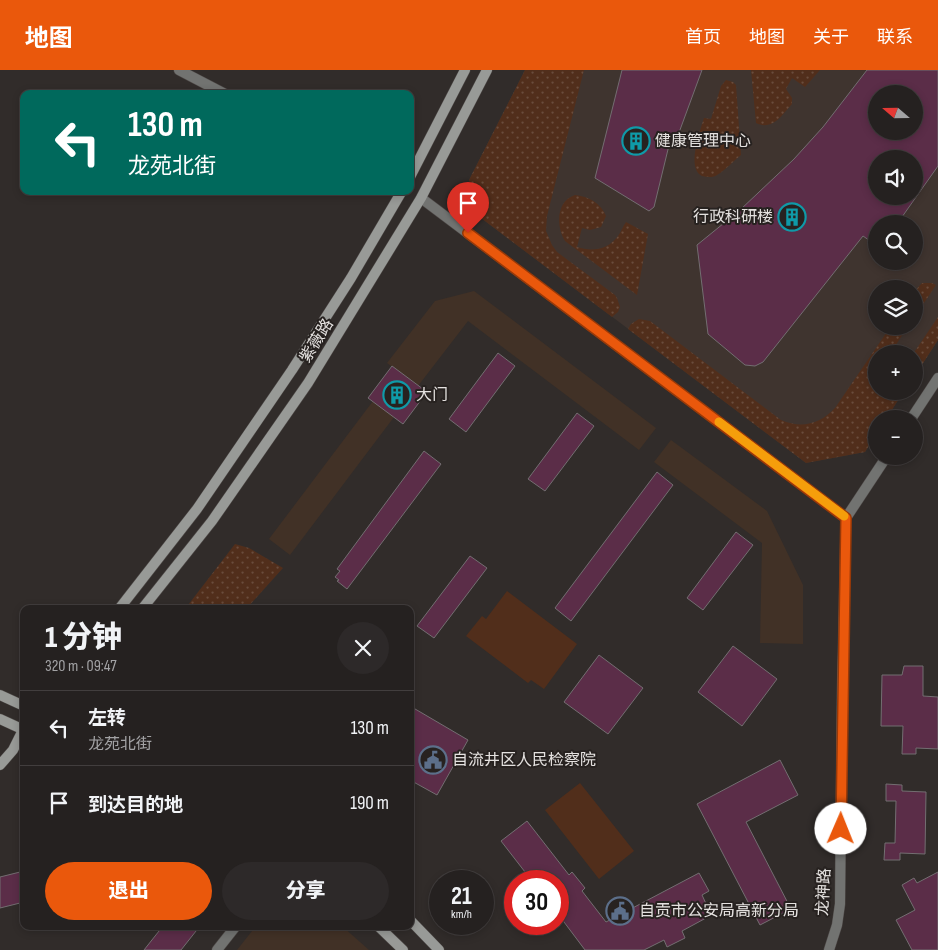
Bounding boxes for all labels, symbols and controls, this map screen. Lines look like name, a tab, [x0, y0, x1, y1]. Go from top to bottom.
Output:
text: 地图	[25, 24, 73, 53]
text: 首页	[685, 27, 721, 48]
text: 地图	[749, 27, 785, 48]
text: 关于	[813, 27, 849, 48]
text: 联系	[877, 27, 913, 48]
north arrow	[868, 85, 922, 140]
map controls	[868, 85, 923, 465]
text: 130 m	[128, 104, 203, 147]
icon: left	[45, 110, 110, 175]
building icon: 健康管理中心	[621, 126, 651, 156]
place label: 健康管理中心	[655, 132, 751, 151]
button: sound	[868, 150, 923, 205]
text: 龙苑北街	[128, 153, 216, 180]
pin	[447, 182, 489, 233]
icon: arrive	[454, 189, 482, 217]
building icon: 行政科研楼	[777, 202, 807, 232]
place label: 行政科研楼	[693, 208, 773, 227]
button: search	[868, 215, 923, 270]
button: layers	[868, 280, 923, 335]
street label: 紫薇路	[296, 316, 338, 366]
button: +	[868, 345, 923, 400]
building icon: 大门	[382, 380, 412, 410]
place label: 大门	[416, 386, 448, 405]
button: −	[868, 410, 923, 465]
text: 1 分钟	[45, 620, 122, 656]
button: close	[337, 622, 389, 674]
text: 320 m · 09:47	[45, 657, 117, 676]
text: 左转	[88, 707, 126, 730]
icon: left	[45, 714, 73, 742]
text: 130 m	[351, 717, 389, 740]
text: 龙苑北街	[88, 735, 152, 754]
public building icon: 自流井区人民检察院	[418, 745, 448, 775]
place label: 自流井区人民检察院	[452, 751, 596, 770]
icon: arrive	[45, 789, 73, 817]
text: 190 m	[350, 792, 389, 815]
text: 到达目的地	[88, 794, 183, 817]
position arrow	[814, 802, 866, 854]
button: 退出	[45, 862, 212, 920]
button: 分享	[222, 862, 389, 920]
street label: 龙神路	[813, 868, 835, 916]
speed limit sign: 30	[504, 870, 569, 935]
text: 21	[451, 881, 472, 912]
public building icon: 自贡市公安局高新分局	[605, 896, 635, 926]
place label: 自贡市公安局高新分局	[639, 902, 799, 921]
text: km/h	[451, 907, 472, 922]

